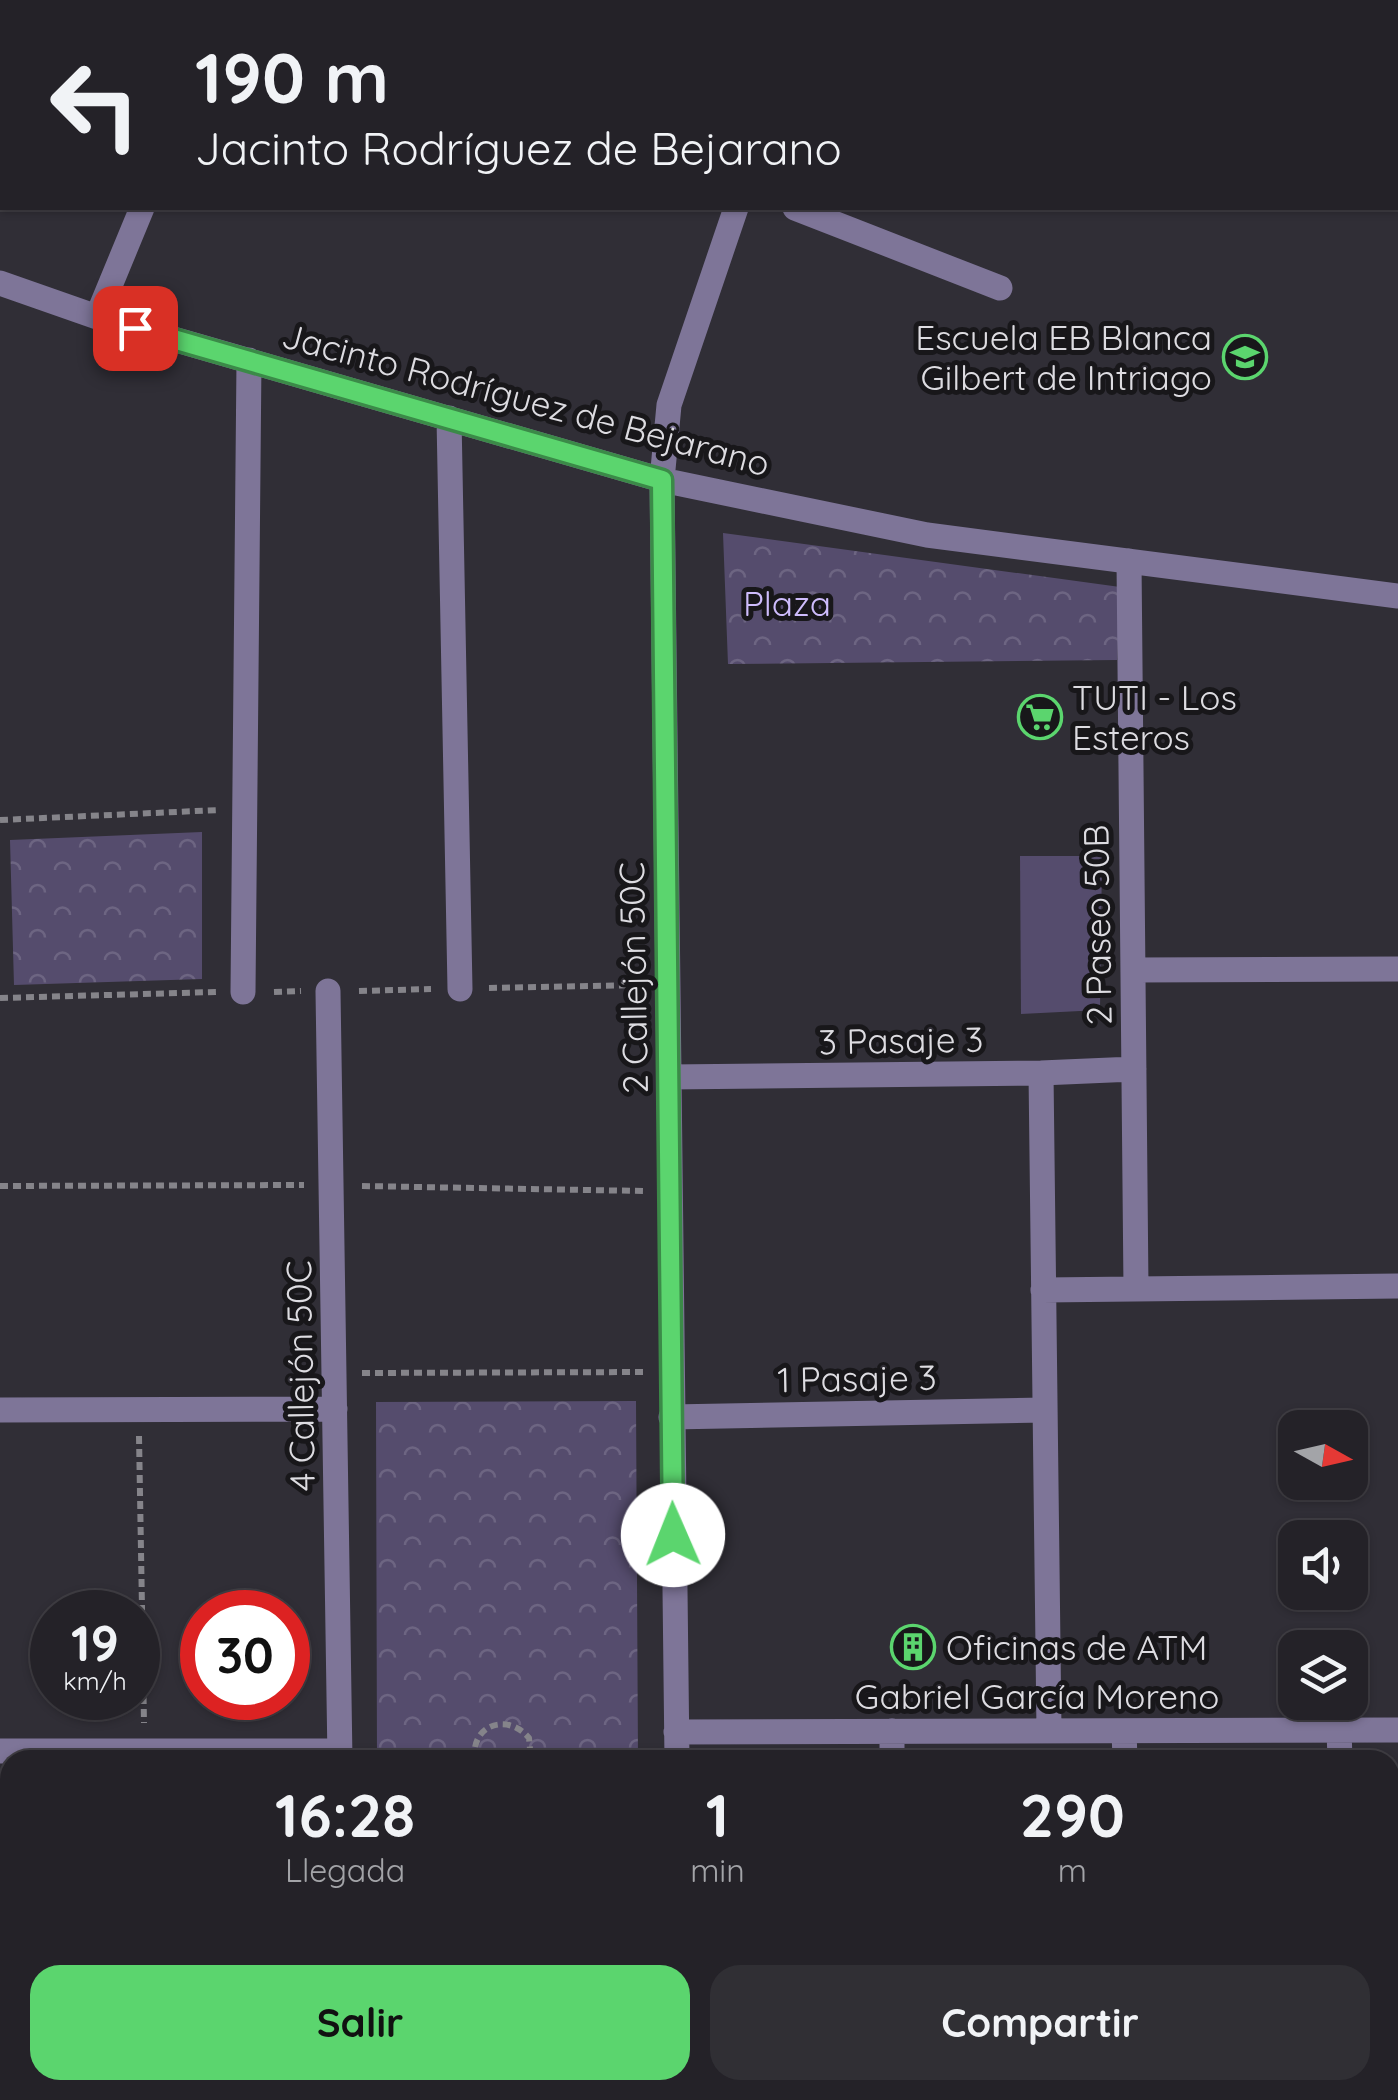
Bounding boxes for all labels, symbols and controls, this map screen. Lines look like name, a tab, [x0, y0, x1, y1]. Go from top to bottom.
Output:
text: 190 m	[195, 33, 389, 121]
icon: left	[30, 40, 160, 170]
text: Jacinto Rodríguez de Bejarano	[195, 120, 842, 176]
pin	[93, 286, 178, 371]
icon: arrive	[108, 301, 163, 356]
street label: Jacinto Rodríguez de Bejarano	[277, 313, 775, 485]
place label: Escuela EB Blanca Gilbert de Intriago	[915, 315, 1212, 399]
school or university icon: Escuela EB Blanca Gilbert de Intriago	[1222, 334, 1268, 380]
park label: Plaza	[743, 581, 831, 625]
place label: TUTI - Los Esteros	[1072, 675, 1237, 759]
supermarket icon: TUTI - Los Esteros	[1017, 694, 1063, 740]
street label: 2 Paseo 50B	[1073, 824, 1121, 1026]
street label: 2 Callejón 50C	[609, 862, 657, 1094]
street label: 3 Pasaje 3	[818, 1017, 984, 1063]
street label: 4 Callejón 50C	[276, 1260, 324, 1492]
street label: 1 Pasaje 3	[777, 1355, 937, 1401]
north arrow	[1278, 1410, 1368, 1500]
map controls	[1278, 1410, 1368, 1720]
position arrow	[621, 1483, 725, 1587]
button: sound	[1278, 1520, 1368, 1610]
speed limit sign: 30	[180, 1590, 310, 1720]
text: 19	[71, 1611, 119, 1674]
building icon: Oficinas de ATM	[890, 1624, 936, 1670]
place label: Oficinas de ATM	[946, 1625, 1207, 1669]
button: layers	[1278, 1630, 1368, 1720]
text: km/h	[63, 1665, 127, 1696]
street label: Gabriel García Moreno	[855, 1674, 1219, 1718]
text: 16:28	[275, 1777, 415, 1852]
text: 1	[706, 1777, 729, 1852]
text: 290	[1020, 1777, 1125, 1852]
text: Llegada	[285, 1850, 405, 1890]
text: min	[690, 1850, 745, 1890]
text: m	[1058, 1850, 1087, 1890]
button: Salir	[30, 1965, 690, 2080]
button: Compartir	[710, 1965, 1370, 2080]

